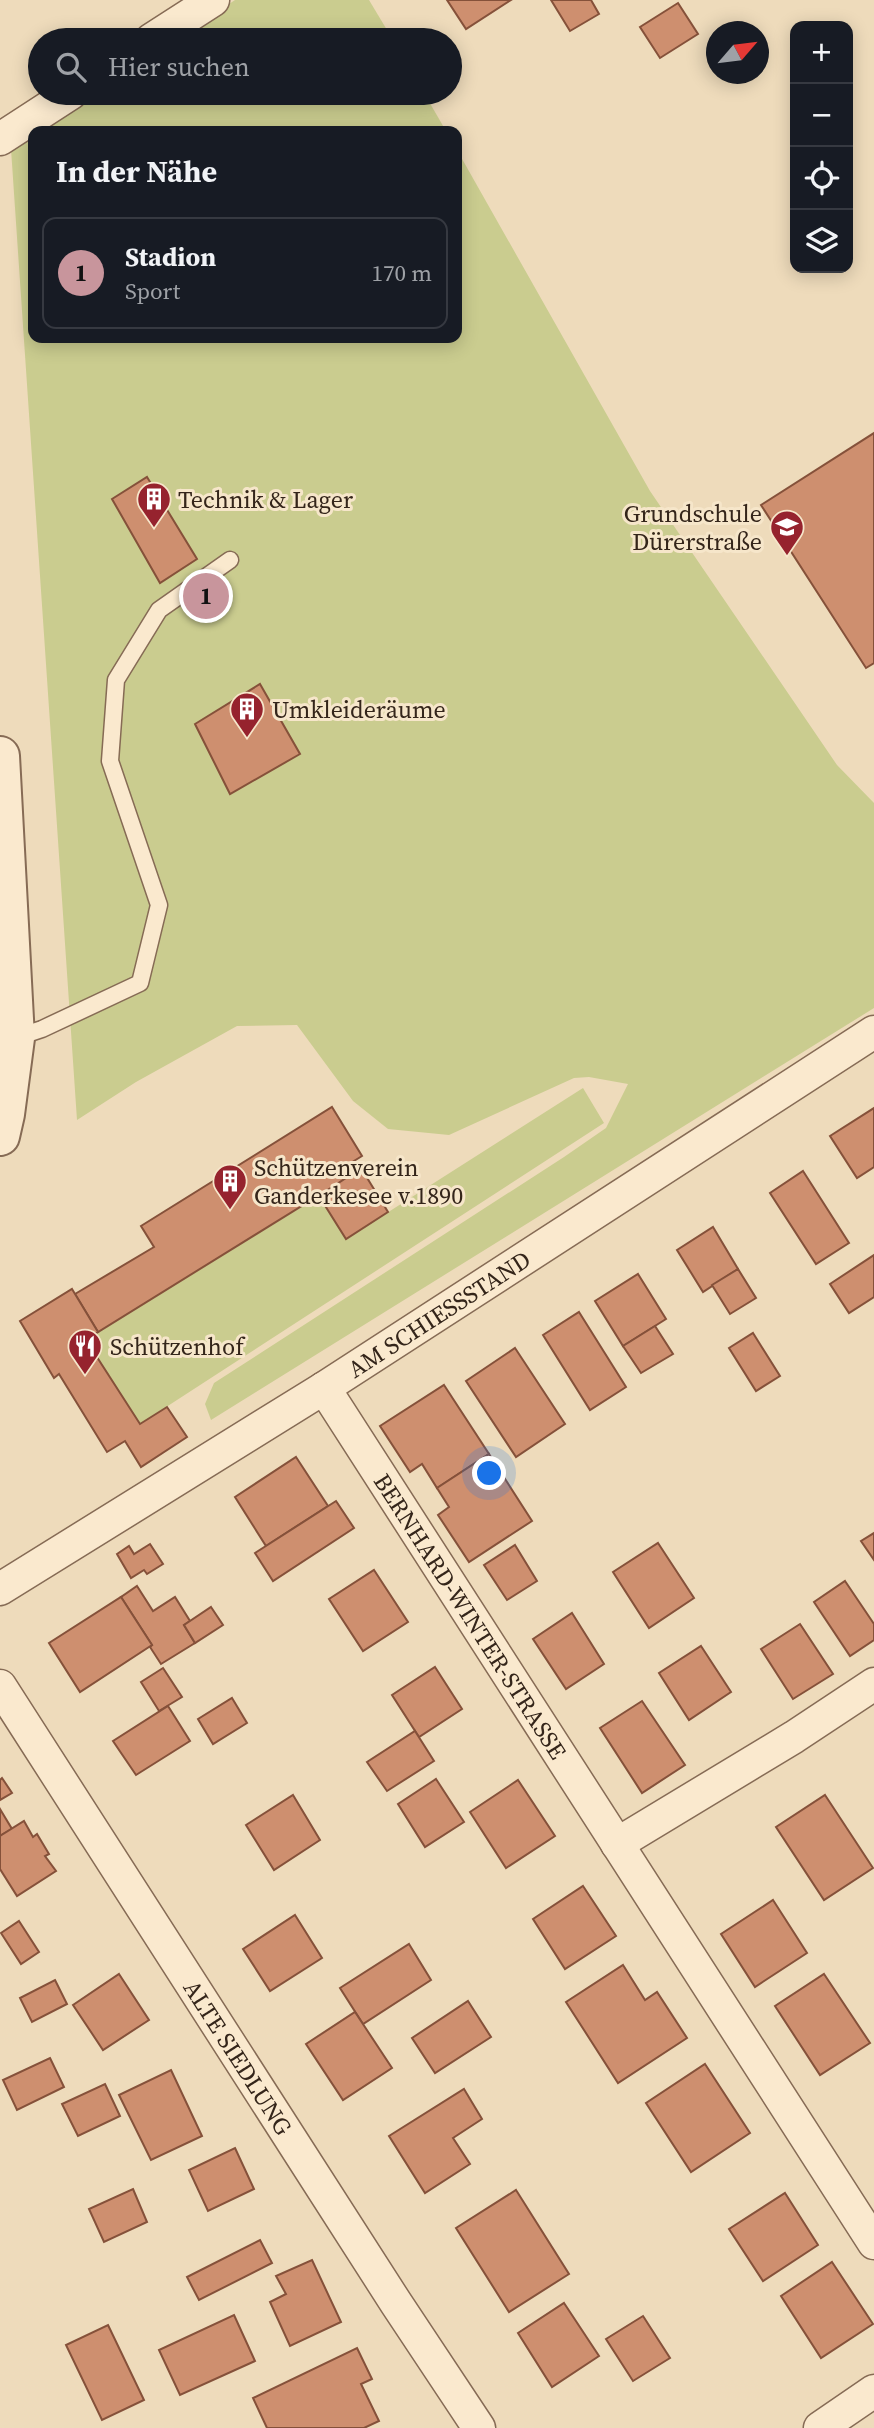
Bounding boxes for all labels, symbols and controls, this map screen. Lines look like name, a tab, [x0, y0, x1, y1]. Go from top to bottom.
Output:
north arrow	[706, 21, 769, 84]
map controls	[790, 21, 853, 273]
button: +	[790, 21, 853, 84]
search box	[28, 28, 462, 105]
icon: search	[52, 48, 90, 86]
text: Hier suchen	[108, 49, 250, 85]
button: −	[790, 84, 853, 147]
button: locate	[790, 147, 853, 210]
text: In der Nähe	[56, 151, 217, 192]
button: layers	[790, 210, 853, 273]
text: Stadion	[125, 239, 216, 275]
text: 1	[75, 257, 87, 289]
text: 170 m	[371, 257, 432, 289]
text: Sport	[125, 275, 180, 307]
building icon: Technik & Lager	[135, 480, 173, 529]
place label: Technik & Lager	[178, 483, 353, 516]
place label: Grundschule Dürerstraße	[624, 497, 762, 558]
school or university icon: Grundschule Dürerstraße	[768, 508, 806, 557]
pin: 1	[183, 570, 229, 622]
building icon: Umkleideräume	[228, 690, 266, 739]
place label: Umkleideräume	[272, 693, 446, 726]
place label: Schützenverein Ganderkesee v.1890	[254, 1151, 463, 1212]
building icon: Schützenverein Ganderkesee v.1890	[211, 1162, 249, 1211]
street label: AM SCHIESSSTAND	[341, 1242, 537, 1385]
restaurant icon: Schützenhof	[66, 1327, 104, 1376]
place label: Schützenhof	[110, 1330, 246, 1363]
your location	[472, 1456, 506, 1490]
street label: BERNHARD-WINTER-STRASSE	[366, 1467, 575, 1765]
street label: ALTE SIEDLUNG	[176, 1973, 301, 2142]

